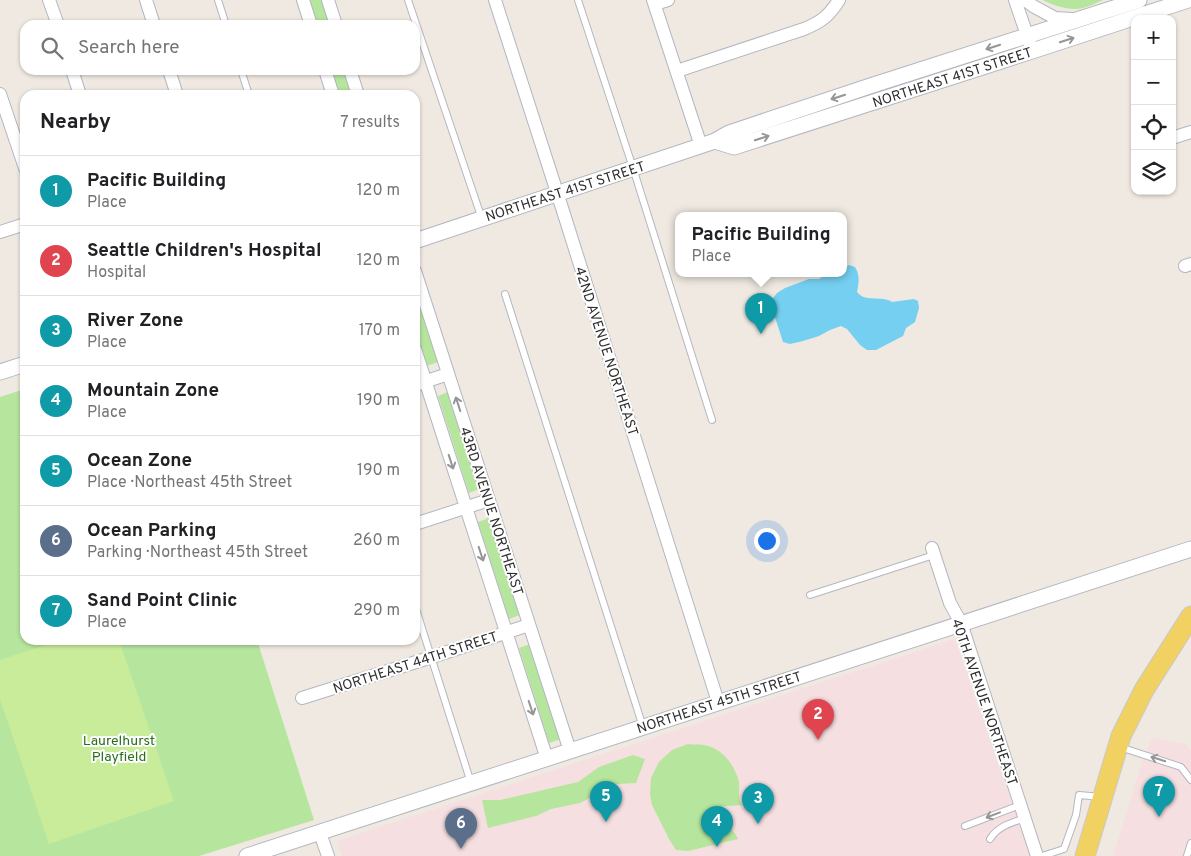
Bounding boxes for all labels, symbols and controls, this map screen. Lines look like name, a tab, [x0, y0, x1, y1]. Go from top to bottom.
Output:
map controls	[1131, 15, 1176, 195]
button: +	[1131, 15, 1176, 60]
search box	[20, 20, 420, 75]
icon: search	[38, 34, 66, 62]
one-way arrow	[1058, 35, 1074, 44]
text: Search here	[78, 36, 180, 60]
one-way arrow	[985, 42, 1001, 52]
street label: NORTHEAST 41ST STREET	[870, 45, 1034, 112]
button: −	[1131, 60, 1176, 105]
one-way arrow	[831, 93, 847, 102]
button: locate	[1131, 105, 1176, 150]
text: Nearby	[40, 109, 111, 136]
text: 7 results	[340, 113, 400, 133]
one-way arrow	[754, 132, 770, 142]
button: layers	[1131, 150, 1176, 195]
street label: NORTHEAST 41ST STREET	[483, 159, 647, 226]
text: Pacific Building	[87, 169, 226, 193]
text: 1	[53, 181, 59, 201]
text: 120 m	[357, 181, 400, 201]
text: Place	[87, 193, 127, 213]
popup	[675, 212, 847, 277]
text: Pacific Building	[691, 223, 831, 247]
text: Seattle Children's Hospital	[87, 239, 321, 263]
text: Place	[691, 247, 731, 267]
text: 2	[51, 251, 61, 271]
text: 120 m	[357, 251, 400, 271]
text: Hospital	[87, 263, 146, 283]
street label: 42ND AVENUE NORTHEAST	[570, 265, 641, 438]
pin: 1	[745, 293, 777, 334]
text: River Zone	[87, 309, 183, 333]
text: 3	[51, 321, 61, 341]
text: 170 m	[359, 321, 400, 341]
text: Place	[87, 333, 127, 353]
text: Mountain Zone	[87, 379, 219, 403]
text: 4	[51, 391, 61, 411]
text: 190 m	[357, 391, 400, 411]
one-way arrow	[453, 397, 462, 412]
text: Place	[87, 403, 127, 423]
street label: 43RD AVENUE NORTHEAST	[455, 425, 526, 598]
text: Ocean Zone	[87, 449, 192, 473]
one-way arrow	[447, 454, 457, 470]
text: 5	[51, 461, 61, 481]
text: 190 m	[357, 461, 400, 481]
text: Place · Northeast 45th Street	[87, 473, 292, 493]
text: Ocean Parking	[87, 519, 216, 543]
your location	[754, 528, 780, 554]
text: 6	[51, 531, 61, 551]
text: 260 m	[353, 531, 400, 551]
text: Parking · Northeast 45th Street	[87, 543, 308, 563]
one-way arrow	[476, 545, 486, 561]
text: Sand Point Clinic	[87, 589, 238, 613]
text: 7	[52, 601, 60, 621]
text: 290 m	[353, 601, 400, 621]
text: Place	[87, 613, 127, 633]
street label: 40TH AVENUE NORTHEAST	[947, 617, 1020, 788]
street label: NORTHEAST 44TH STREET	[331, 629, 500, 698]
street label: NORTHEAST 45TH STREET	[635, 669, 804, 738]
pin: 2	[802, 699, 834, 740]
one-way arrow	[526, 700, 536, 716]
park label: Laurelhurst Playfield	[83, 733, 155, 766]
one-way arrow	[1150, 754, 1166, 763]
pin: 7	[1143, 776, 1175, 817]
pin: 5	[590, 781, 622, 822]
pin: 3	[742, 783, 774, 824]
pin: 4	[701, 806, 733, 847]
pin: 6	[445, 808, 477, 849]
one-way arrow	[986, 811, 1001, 820]

